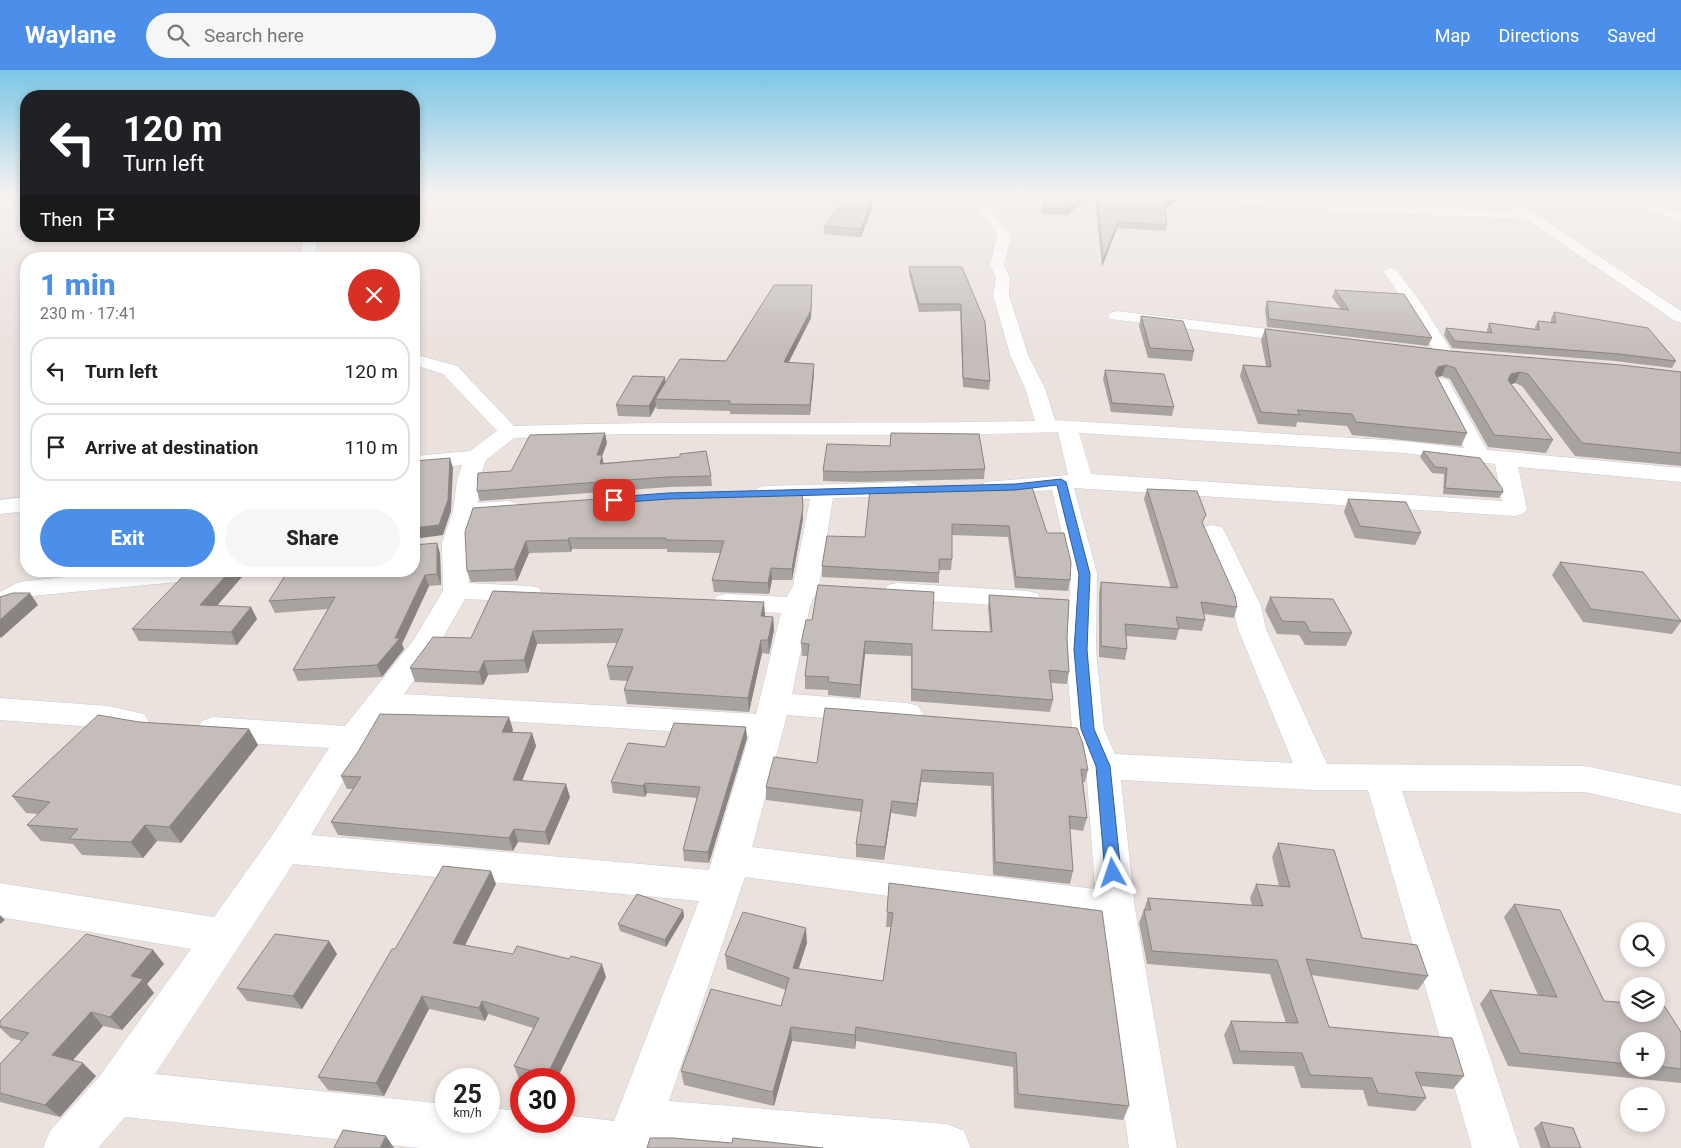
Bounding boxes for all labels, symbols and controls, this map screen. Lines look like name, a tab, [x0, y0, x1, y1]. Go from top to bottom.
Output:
search box	[146, 13, 496, 58]
text: Waylane	[25, 21, 116, 49]
icon: search	[164, 21, 192, 49]
text: Search here	[204, 24, 304, 47]
text: Map	[1435, 25, 1470, 46]
text: Directions	[1498, 25, 1579, 46]
text: Saved	[1607, 25, 1656, 46]
text: 120 m	[123, 109, 222, 150]
icon: left	[40, 110, 105, 175]
text: Turn left	[123, 151, 204, 176]
icon: arrive	[92, 205, 120, 233]
text: Then	[40, 208, 82, 231]
text: 1 min	[40, 267, 116, 302]
button: close	[348, 269, 400, 321]
text: 230 m · 17:41	[40, 304, 137, 323]
icon: left	[42, 357, 70, 385]
text: Turn left	[85, 360, 158, 383]
text: 120 m	[345, 360, 398, 383]
icon: arrive	[42, 433, 70, 461]
text: Arrive at destination	[85, 436, 258, 459]
text: 110 m	[345, 436, 398, 459]
pin	[593, 479, 635, 521]
icon: arrive	[600, 486, 628, 514]
button: Exit	[40, 509, 215, 567]
button: Share	[225, 509, 400, 567]
position arrow	[1086, 846, 1138, 898]
map controls	[1620, 922, 1665, 1132]
button: search	[1620, 922, 1665, 967]
button: layers	[1620, 977, 1665, 1022]
button: +	[1620, 1032, 1665, 1077]
speed limit sign: 30	[510, 1068, 575, 1133]
text: 25	[453, 1080, 482, 1109]
button: −	[1620, 1087, 1665, 1132]
text: km/h	[453, 1106, 482, 1120]

